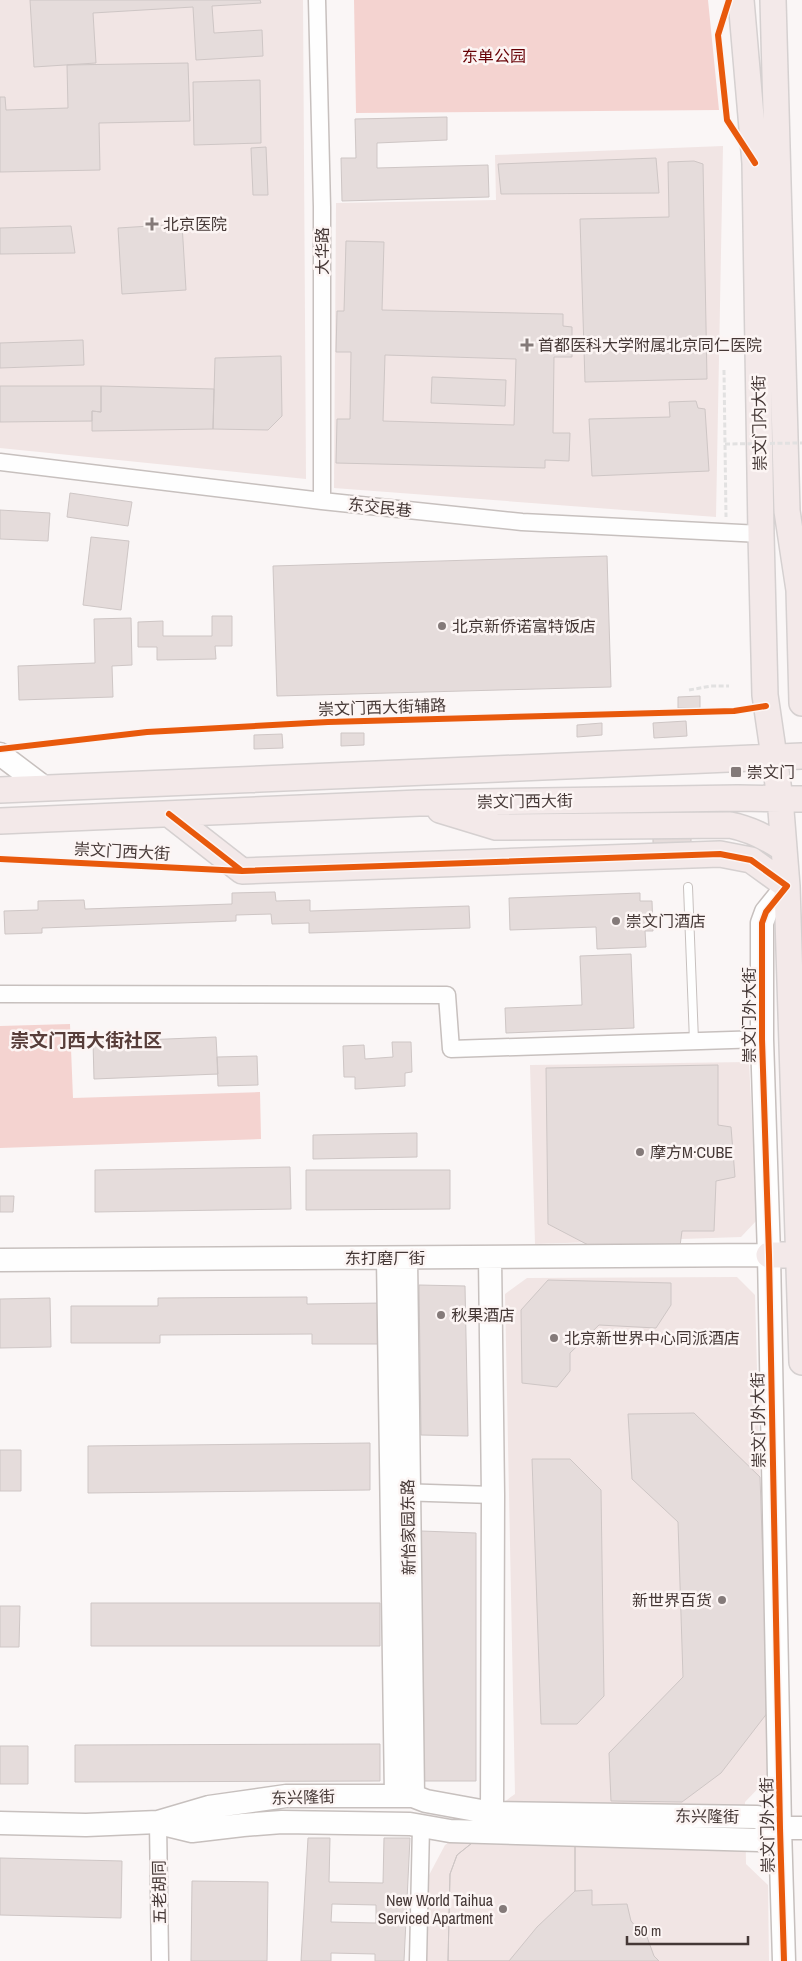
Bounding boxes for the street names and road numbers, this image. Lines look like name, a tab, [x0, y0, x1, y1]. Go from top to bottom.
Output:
street label: 大华路	[311, 227, 333, 275]
street label: 崇文门内大街	[747, 375, 771, 471]
street label: 东交民巷	[347, 493, 413, 521]
street label: 崇文门西大街辅路	[318, 694, 446, 720]
street label: 崇文门西大街	[477, 789, 573, 813]
street label: 崇文门西大街	[73, 838, 171, 864]
street label: 崇文门外大街	[738, 967, 760, 1063]
street label: 东打磨厂街	[345, 1247, 425, 1269]
street label: 崇文门外大街	[746, 1372, 770, 1468]
street label: 新怡家园东路	[396, 1479, 420, 1575]
street label: 崇文门外大街	[755, 1777, 779, 1873]
street label: 东兴隆街	[271, 1785, 335, 1809]
street label: 东兴隆街	[675, 1804, 739, 1828]
street label: 五老胡同	[147, 1860, 171, 1924]

